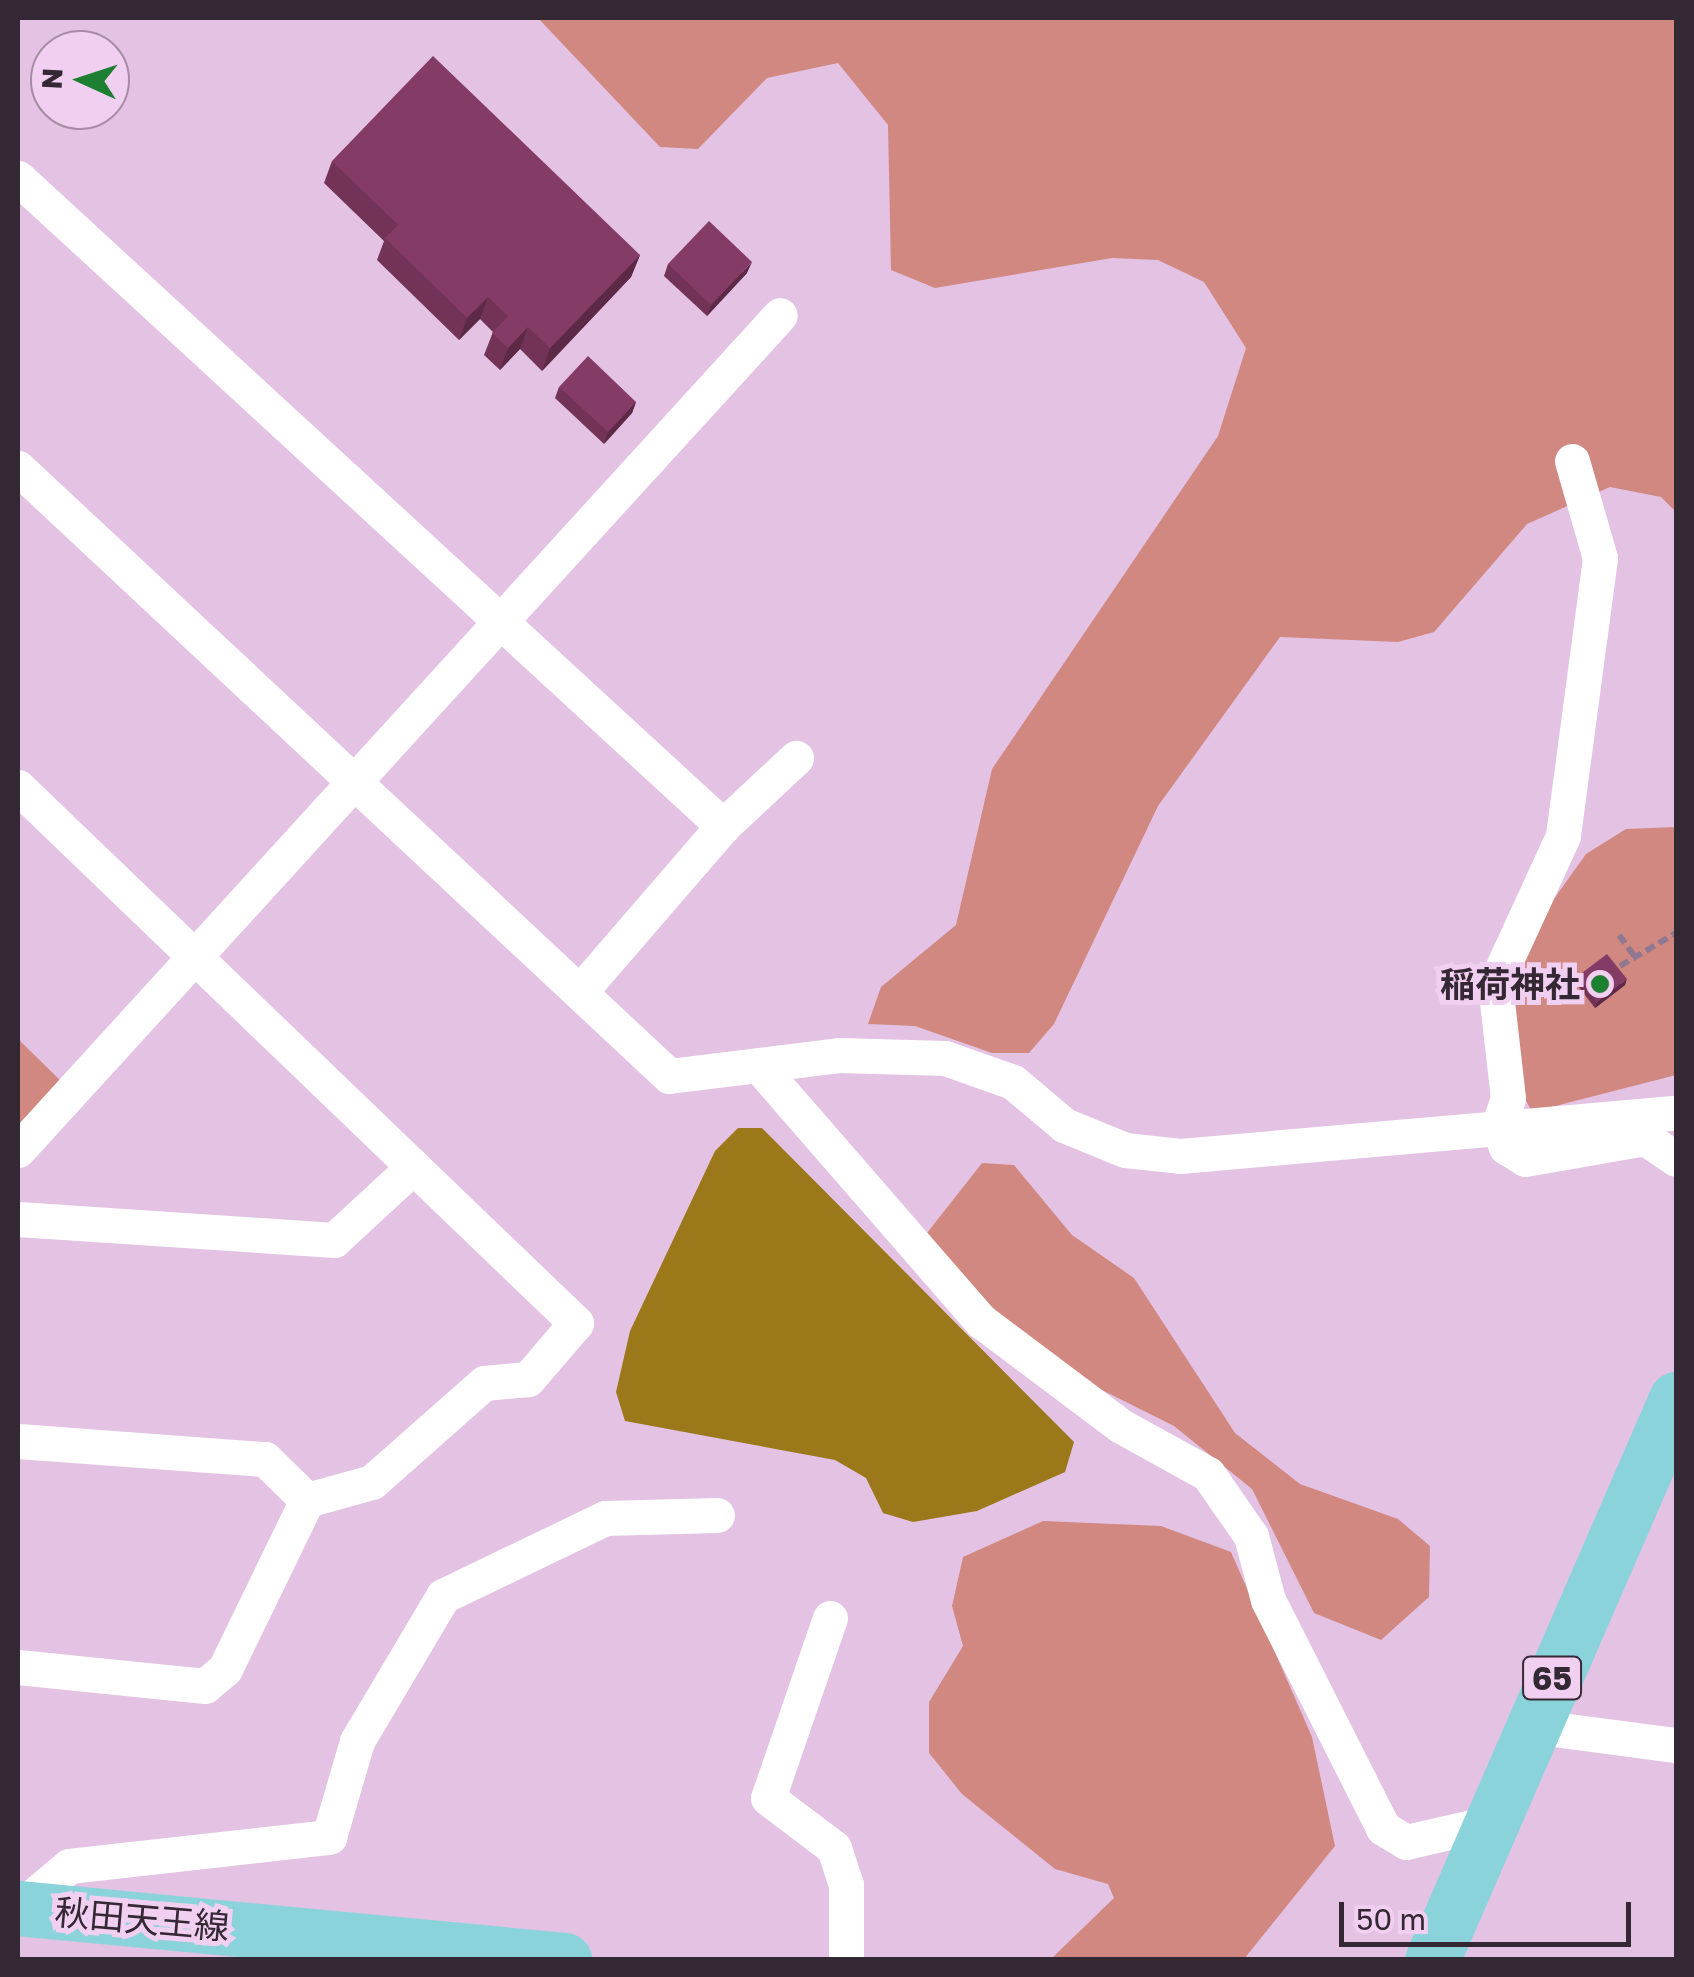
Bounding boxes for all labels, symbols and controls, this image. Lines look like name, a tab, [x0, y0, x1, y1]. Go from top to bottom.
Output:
north arrow	[30, 30, 130, 130]
text: N	[35, 67, 69, 90]
place label: 稲荷神社	[1440, 963, 1580, 1005]
marker: 稲荷神社	[1589, 973, 1611, 995]
road number: 65	[1522, 1651, 1582, 1705]
scale bar	[1344, 1882, 1636, 1944]
street label: 秋田天王線	[53, 1890, 231, 1948]
text: 50 m	[1356, 1901, 1426, 1937]

